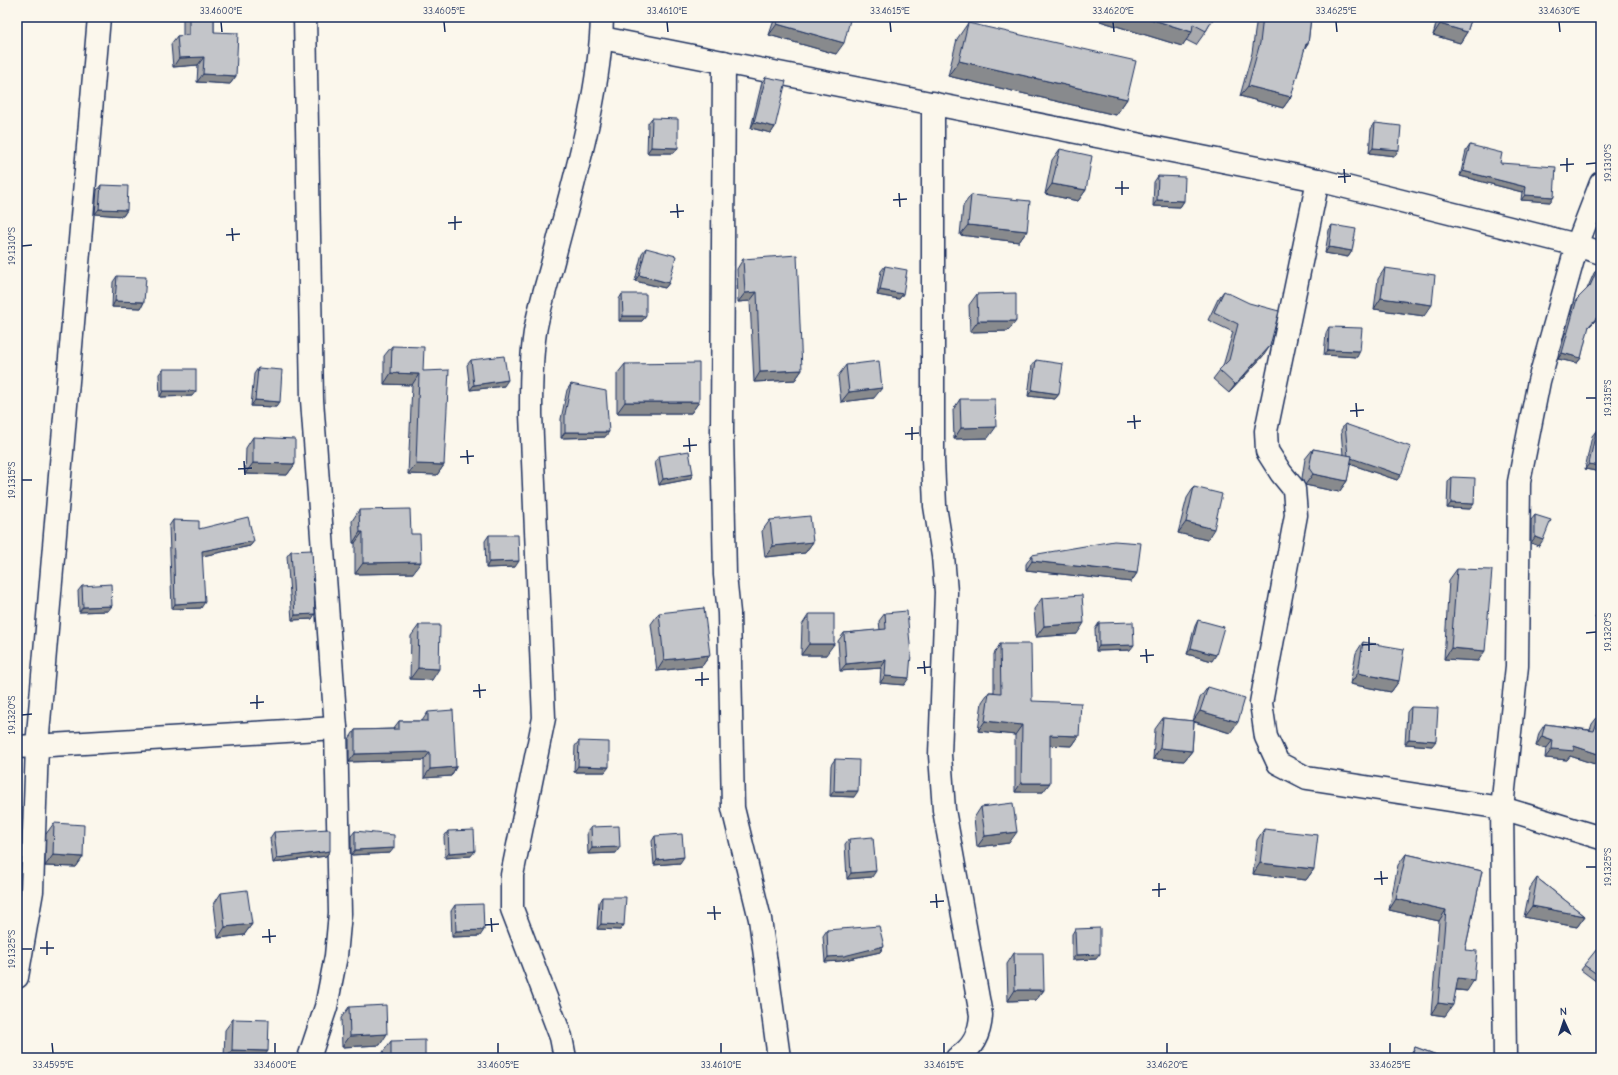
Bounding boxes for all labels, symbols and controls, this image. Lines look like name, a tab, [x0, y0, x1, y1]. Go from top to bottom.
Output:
text: 33.4600°E	[200, 5, 242, 17]
text: 33.4605°E	[423, 5, 465, 17]
text: 33.4610°E	[647, 5, 687, 17]
text: 33.4615°E	[870, 5, 910, 17]
text: 33.4620°E	[1092, 5, 1134, 17]
text: 33.4625°E	[1315, 5, 1357, 17]
text: 33.4630°E	[1538, 5, 1580, 17]
text: 19.1310°S	[1602, 144, 1614, 182]
text: 19.1310°S	[6, 227, 18, 265]
text: 19.1315°S	[1602, 379, 1614, 417]
text: 19.1315°S	[6, 461, 18, 499]
text: 19.1320°S	[1602, 612, 1614, 652]
text: 19.1320°S	[6, 695, 18, 735]
text: 19.1325°S	[1602, 847, 1614, 886]
text: 19.1325°S	[6, 929, 18, 968]
north arrow	[1544, 1001, 1584, 1041]
text: N	[1560, 1005, 1567, 1018]
text: 33.4595°E	[32, 1059, 74, 1071]
text: 33.4600°E	[254, 1059, 296, 1071]
text: 33.4605°E	[477, 1059, 519, 1071]
text: 33.4610°E	[701, 1059, 741, 1071]
text: 33.4615°E	[924, 1059, 964, 1071]
text: 33.4620°E	[1146, 1059, 1188, 1071]
text: 33.4625°E	[1369, 1059, 1411, 1071]

